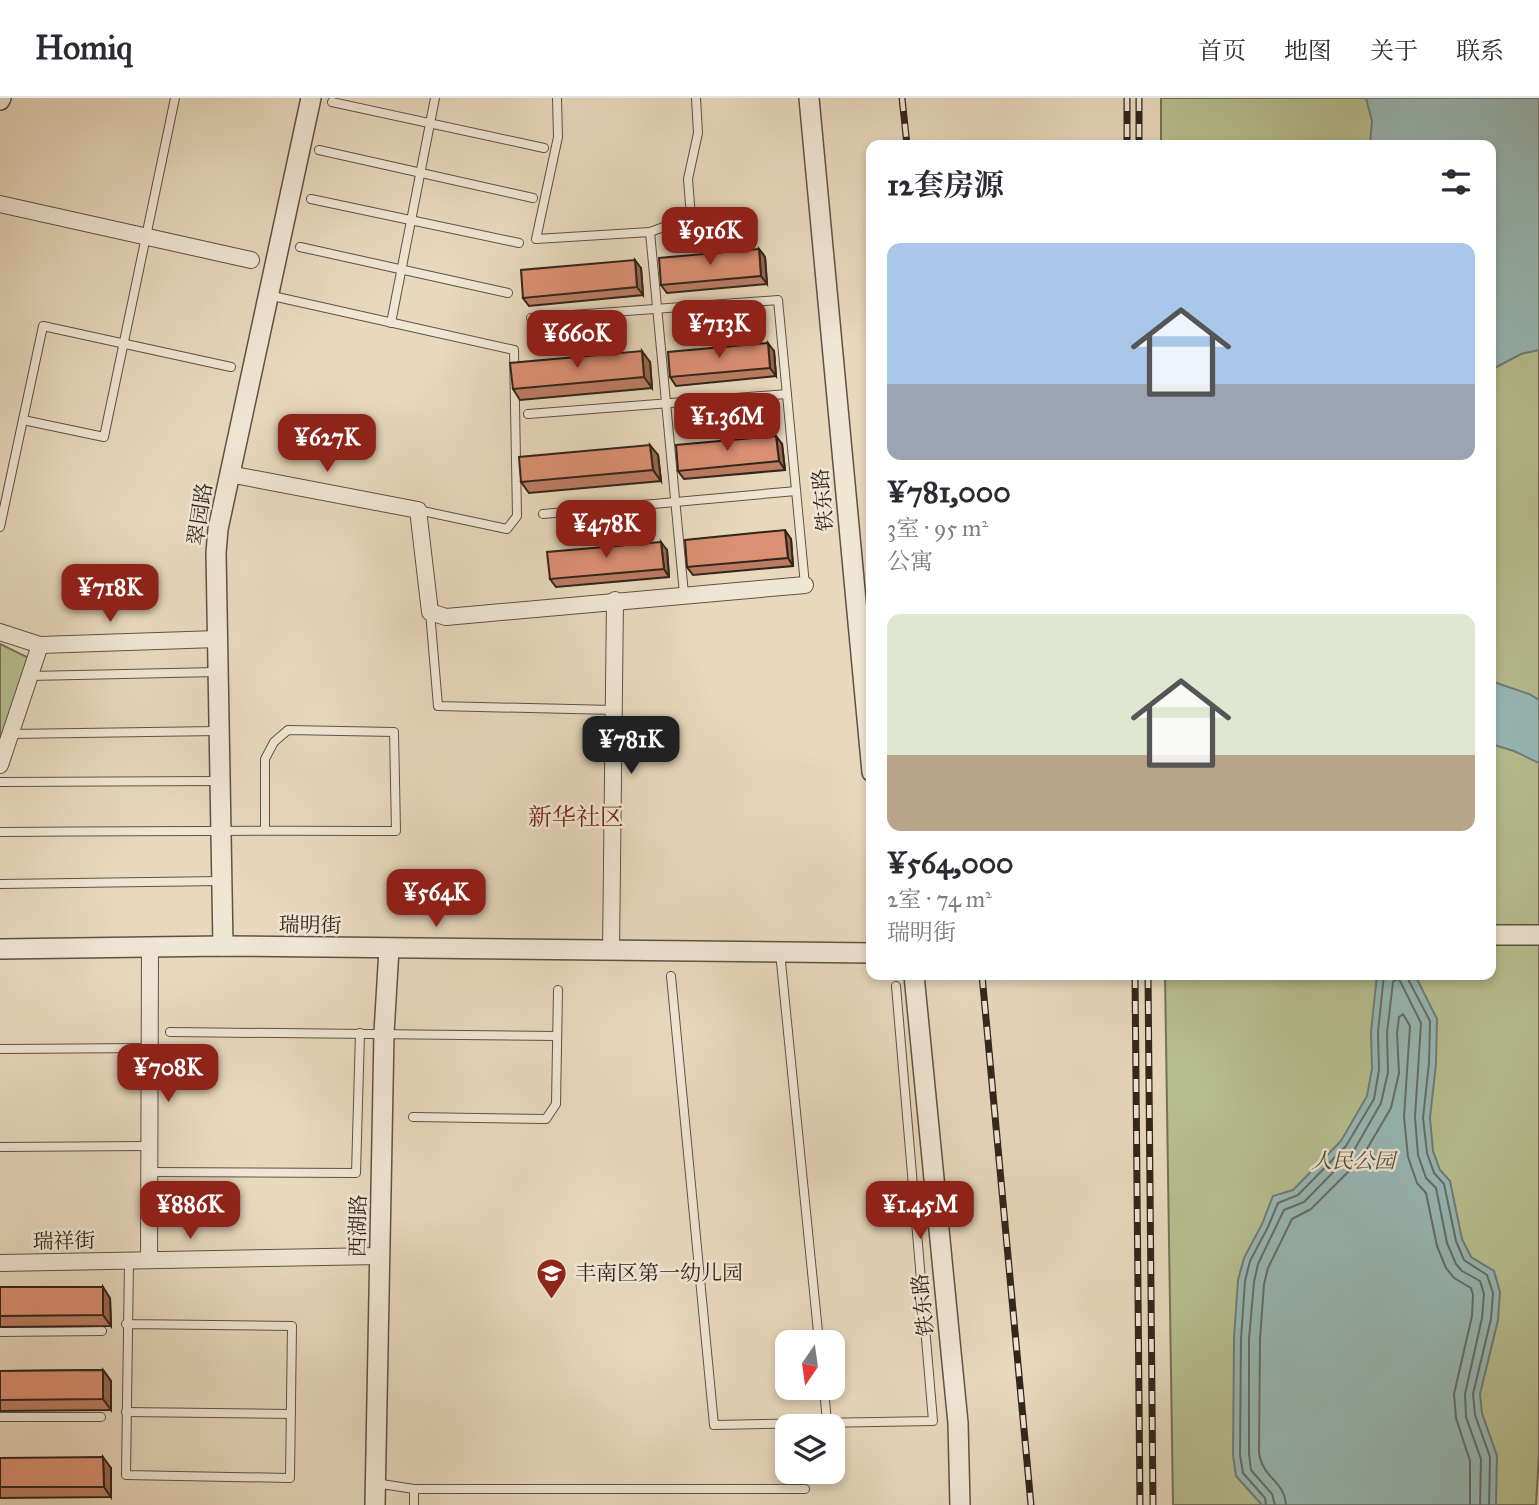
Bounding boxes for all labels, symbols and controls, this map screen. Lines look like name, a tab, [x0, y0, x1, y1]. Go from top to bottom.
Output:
text: Homiq	[35, 28, 132, 68]
text: 首页	[1198, 36, 1246, 66]
text: 地图	[1284, 36, 1332, 66]
text: 关于	[1370, 36, 1418, 66]
text: 联系	[1456, 36, 1504, 66]
icon: filters	[1437, 163, 1475, 201]
text: 12套房源	[887, 167, 1004, 203]
pin: ¥916K	[661, 208, 759, 267]
text: ¥916K	[678, 216, 742, 244]
icon: home	[1118, 289, 1244, 415]
pin: ¥713K	[670, 300, 768, 360]
text: ¥713K	[688, 309, 750, 337]
pin: ¥660K	[528, 310, 626, 370]
text: ¥660K	[543, 319, 611, 347]
pin: ¥1.36M	[670, 394, 784, 453]
text: ¥1.36M	[690, 402, 764, 430]
pin: ¥627K	[278, 414, 376, 474]
text: ¥627K	[294, 423, 360, 451]
street label: 铁东路	[807, 467, 839, 533]
text: ¥781,000	[887, 474, 1011, 510]
street label: 翠园路	[182, 481, 218, 547]
pin: ¥478K	[557, 500, 655, 560]
text: ¥478K	[572, 509, 640, 537]
text: 3室 · 95 m²	[887, 514, 988, 542]
text: 公寓	[887, 547, 933, 575]
pin: ¥718K	[61, 564, 159, 624]
text: ¥718K	[77, 573, 143, 601]
icon: home	[1118, 660, 1244, 786]
pin: ¥781K	[582, 716, 680, 776]
text: ¥781K	[598, 725, 664, 753]
district label: 新华社区	[528, 802, 624, 832]
text: ¥564,000	[887, 845, 1014, 881]
pin: ¥564K	[387, 870, 485, 929]
text: ¥564K	[403, 878, 469, 906]
text: 2室 · 74 m²	[887, 885, 992, 913]
street label: 瑞明街	[278, 911, 342, 939]
text: 瑞明街	[887, 918, 956, 946]
pin: ¥708K	[119, 1044, 217, 1104]
text: ¥708K	[133, 1053, 203, 1081]
park label: 人民公园	[1311, 1148, 1398, 1174]
pin: ¥886K	[141, 1182, 239, 1241]
pin: ¥1.45M	[863, 1182, 977, 1241]
text: ¥886K	[156, 1190, 224, 1218]
text: ¥1.45M	[882, 1190, 958, 1218]
street label: 西湖路	[344, 1194, 372, 1258]
street label: 瑞祥街	[32, 1227, 96, 1255]
school or university icon: 丰南区第一幼儿园	[535, 1256, 569, 1300]
place label: 丰南区第一幼儿园	[575, 1260, 743, 1286]
street label: 铁东路	[907, 1272, 939, 1338]
north arrow	[775, 1330, 845, 1400]
map controls	[775, 1330, 845, 1484]
button: layers	[775, 1414, 845, 1484]

